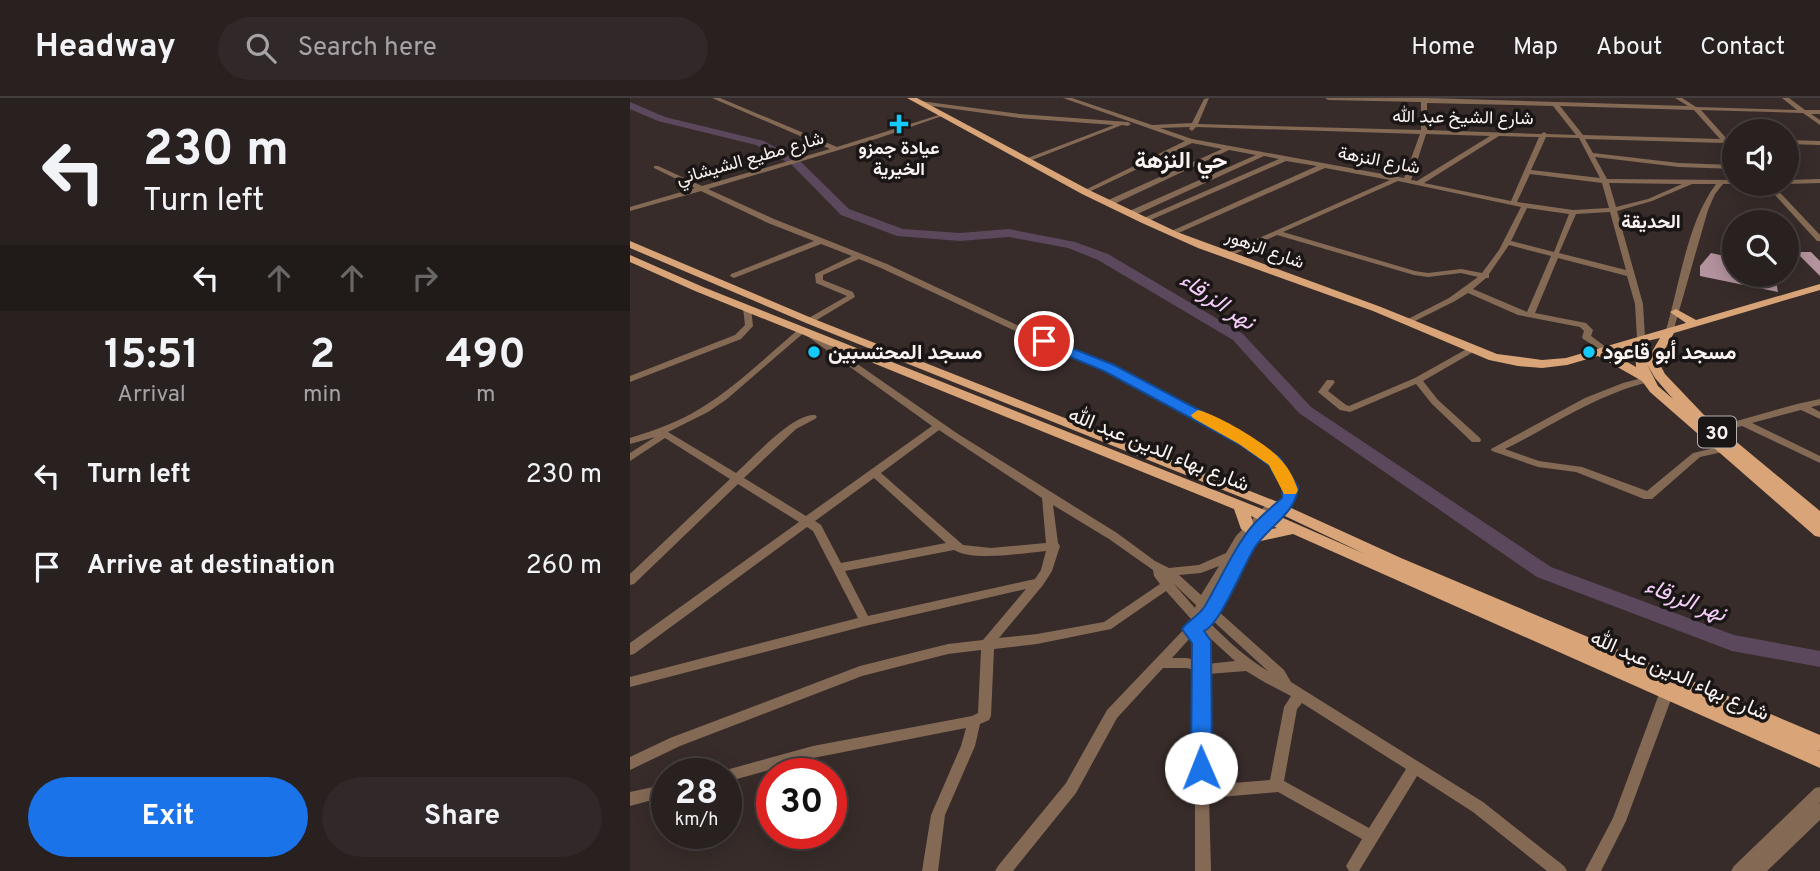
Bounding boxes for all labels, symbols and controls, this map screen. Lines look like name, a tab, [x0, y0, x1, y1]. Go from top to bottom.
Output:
search box	[218, 17, 708, 80]
text: Headway	[35, 27, 176, 69]
icon: search	[242, 29, 280, 67]
text: Search here	[298, 32, 437, 65]
text: Home	[1411, 33, 1475, 63]
text: Map	[1513, 33, 1558, 63]
text: About	[1596, 33, 1662, 63]
text: Contact	[1700, 33, 1785, 63]
street label: شارع الشيخ عبد الله	[1392, 105, 1534, 131]
marker: عيادة جمزو الخيرية	[889, 114, 909, 134]
map controls	[1722, 119, 1799, 287]
button: sound	[1722, 119, 1799, 196]
text: 230 m	[143, 121, 289, 183]
icon: left	[28, 126, 119, 217]
street label: شارع مطيع الشيشاني	[674, 127, 827, 193]
place label: عيادة جمزو الخيرية	[858, 138, 940, 182]
street label: شارع النزهة	[1336, 142, 1422, 181]
district label: حي النزهة	[1135, 148, 1227, 180]
text: Turn left	[143, 182, 264, 222]
button: search	[1722, 210, 1799, 287]
district label: الحديقة	[1621, 211, 1681, 235]
street label: شارع الزهور	[1221, 225, 1307, 275]
icon: left	[187, 259, 225, 297]
icon: ahead	[260, 259, 298, 297]
icon: ahead	[333, 259, 371, 297]
icon: right	[406, 259, 444, 297]
water label: نهر الزرقاء	[1173, 266, 1261, 339]
pin	[1014, 311, 1074, 371]
icon: arrive	[1025, 322, 1063, 360]
text: 15:51	[104, 330, 199, 383]
text: 2	[309, 330, 335, 383]
text: 490	[445, 330, 526, 383]
place label: مسجد أبو قاعود	[1603, 339, 1736, 367]
place label: مسجد المحتسبين	[828, 340, 982, 367]
marker: مسجد المحتسبين	[806, 344, 822, 360]
marker: مسجد أبو قاعود	[1581, 344, 1597, 360]
text: Arrival	[117, 381, 186, 410]
text: min	[303, 381, 341, 410]
text: m	[476, 381, 495, 410]
street label: شارع بهاء الدين عبد الله	[1064, 401, 1253, 499]
road number: 30	[1698, 416, 1736, 448]
icon: left	[28, 457, 66, 495]
text: Turn left	[87, 459, 191, 492]
text: 230 m	[526, 459, 602, 492]
icon: arrive	[28, 548, 66, 586]
text: Arrive at destination	[87, 550, 335, 583]
text: 260 m	[526, 550, 602, 583]
water label: نهر الزرقاء	[1640, 573, 1731, 631]
street label: شارع بهاء الدين عبد الله	[1586, 624, 1773, 728]
position arrow	[1164, 731, 1238, 805]
speed limit sign: 30	[756, 758, 847, 849]
text: 28	[675, 772, 718, 816]
button: Exit	[28, 777, 308, 857]
button: Share	[322, 777, 602, 857]
text: km/h	[675, 809, 718, 832]

